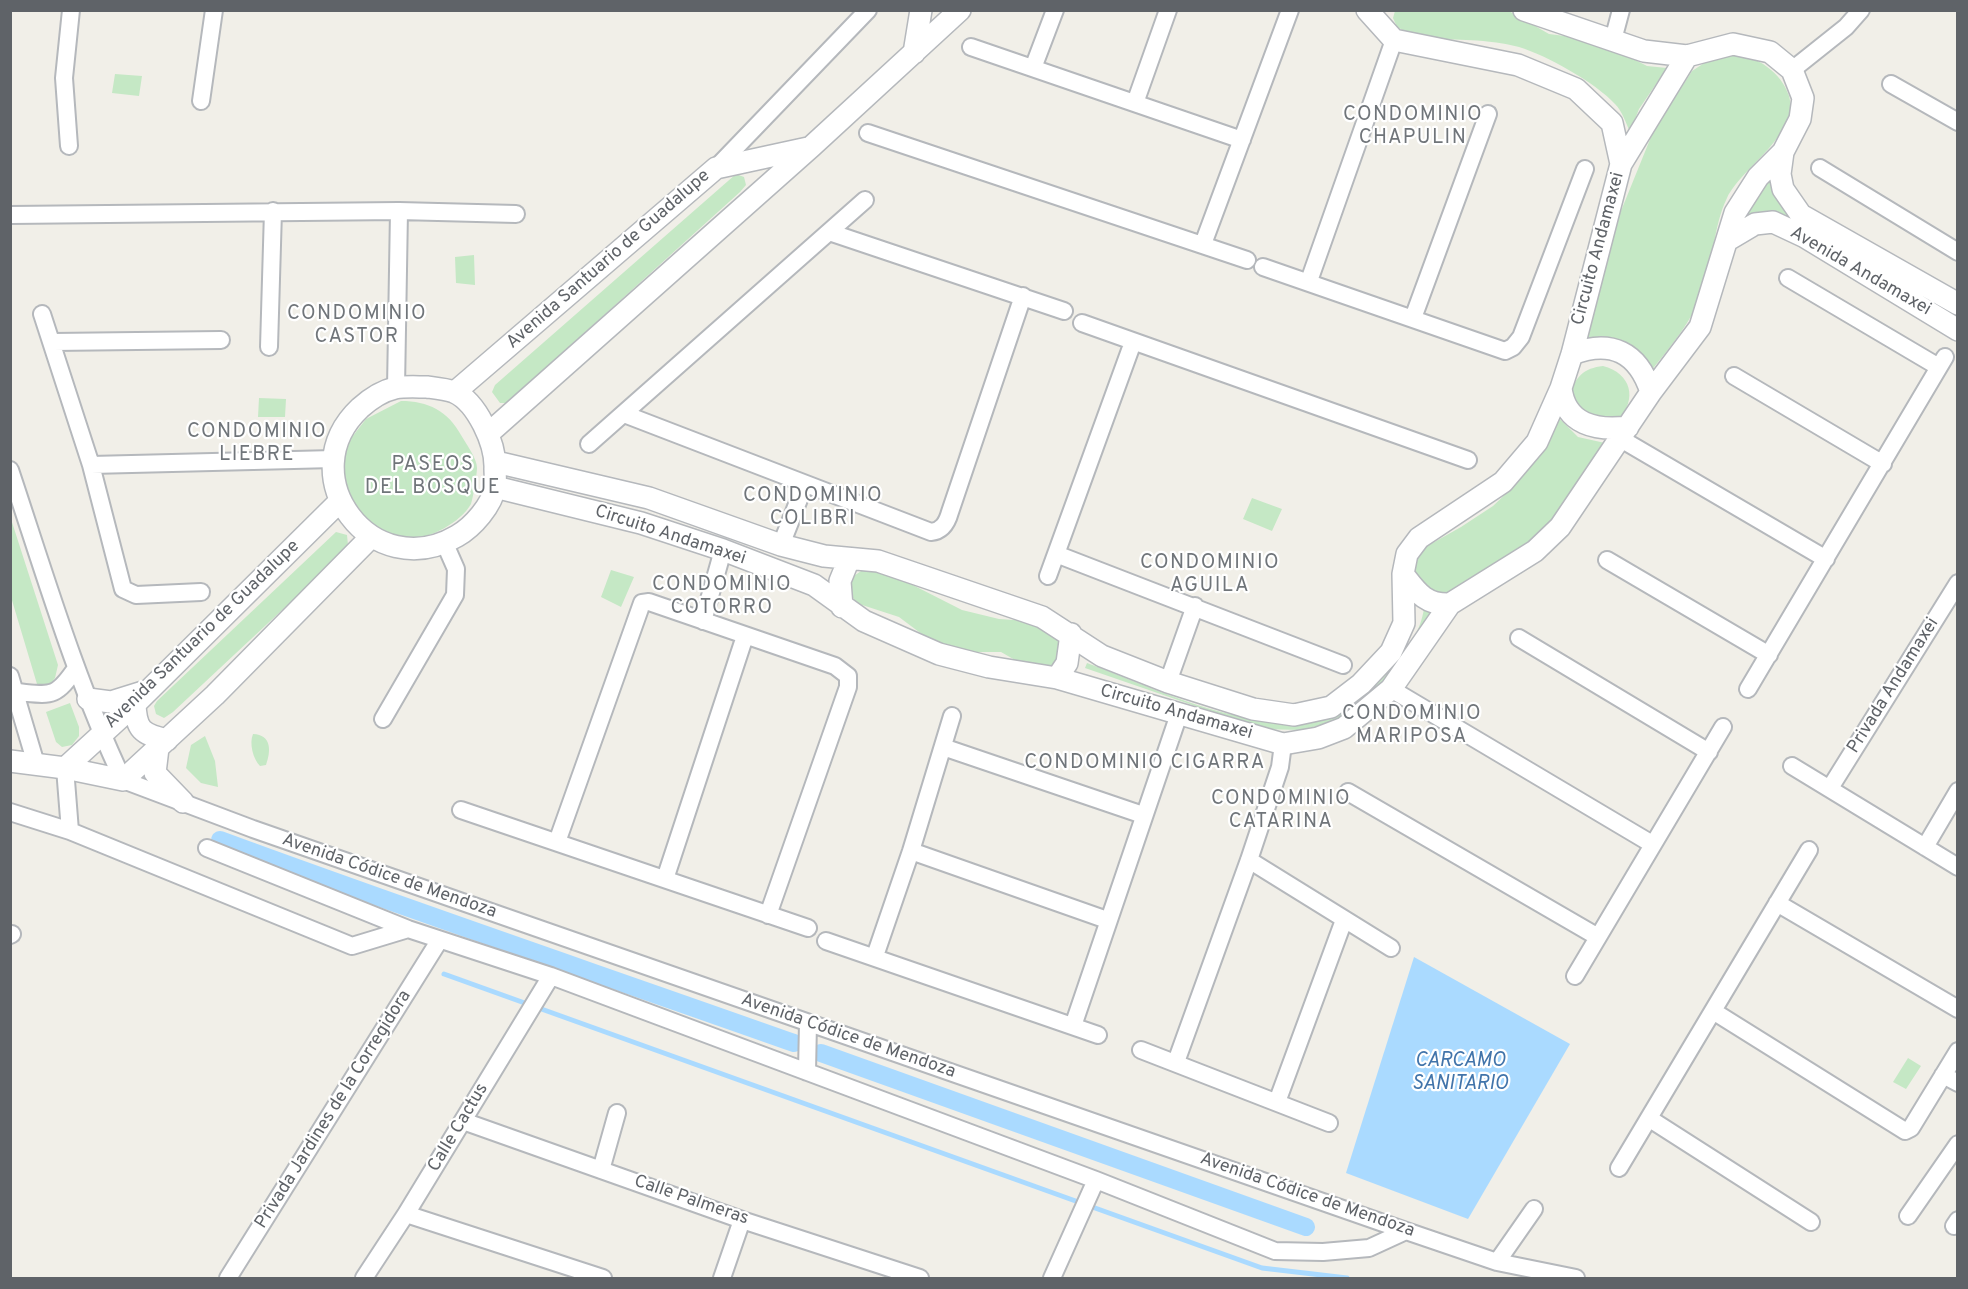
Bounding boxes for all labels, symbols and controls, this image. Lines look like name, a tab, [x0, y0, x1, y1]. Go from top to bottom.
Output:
district label: CONDOMINIO CHAPULIN	[1343, 104, 1483, 151]
street label: Avenida Santuario de Guadalupe	[503, 166, 715, 354]
street label: Circuito Andamaxei	[1568, 170, 1630, 328]
street label: Avenida Andamaxei	[1786, 223, 1934, 321]
district label: CONDOMINIO CASTOR	[287, 303, 427, 350]
district label: CONDOMINIO LIEBRE	[187, 421, 327, 468]
district label: PASEOS DEL BOSQUE	[365, 454, 501, 501]
district label: CONDOMINIO COLIBRI	[743, 485, 883, 532]
street label: Circuito Andamaxei	[592, 501, 748, 571]
street label: Avenida Santuario de Guadalupe	[101, 536, 305, 734]
district label: CONDOMINIO AGUILA	[1140, 552, 1280, 599]
district label: CONDOMINIO COTORRO	[652, 574, 792, 621]
street label: Privada Andamaxei	[1844, 614, 1944, 758]
street label: Circuito Andamaxei	[1097, 681, 1255, 745]
district label: CONDOMINIO MARIPOSA	[1342, 703, 1482, 750]
district label: CONDOMINIO CIGARRA	[1024, 752, 1266, 776]
district label: CONDOMINIO CATARINA	[1211, 788, 1351, 835]
street label: Avenida Códice de Mendoza	[279, 830, 499, 924]
street label: Privada Jardines de la Corregidora	[251, 987, 417, 1233]
street label: Avenida Códice de Mendoza	[738, 990, 958, 1084]
water label: CARCAMO SANITARIO	[1412, 1050, 1508, 1097]
street label: Calle Cactus	[424, 1080, 494, 1176]
street label: Avenida Códice de Mendoza	[1197, 1149, 1417, 1243]
street label: Calle Palmeras	[631, 1171, 751, 1231]

